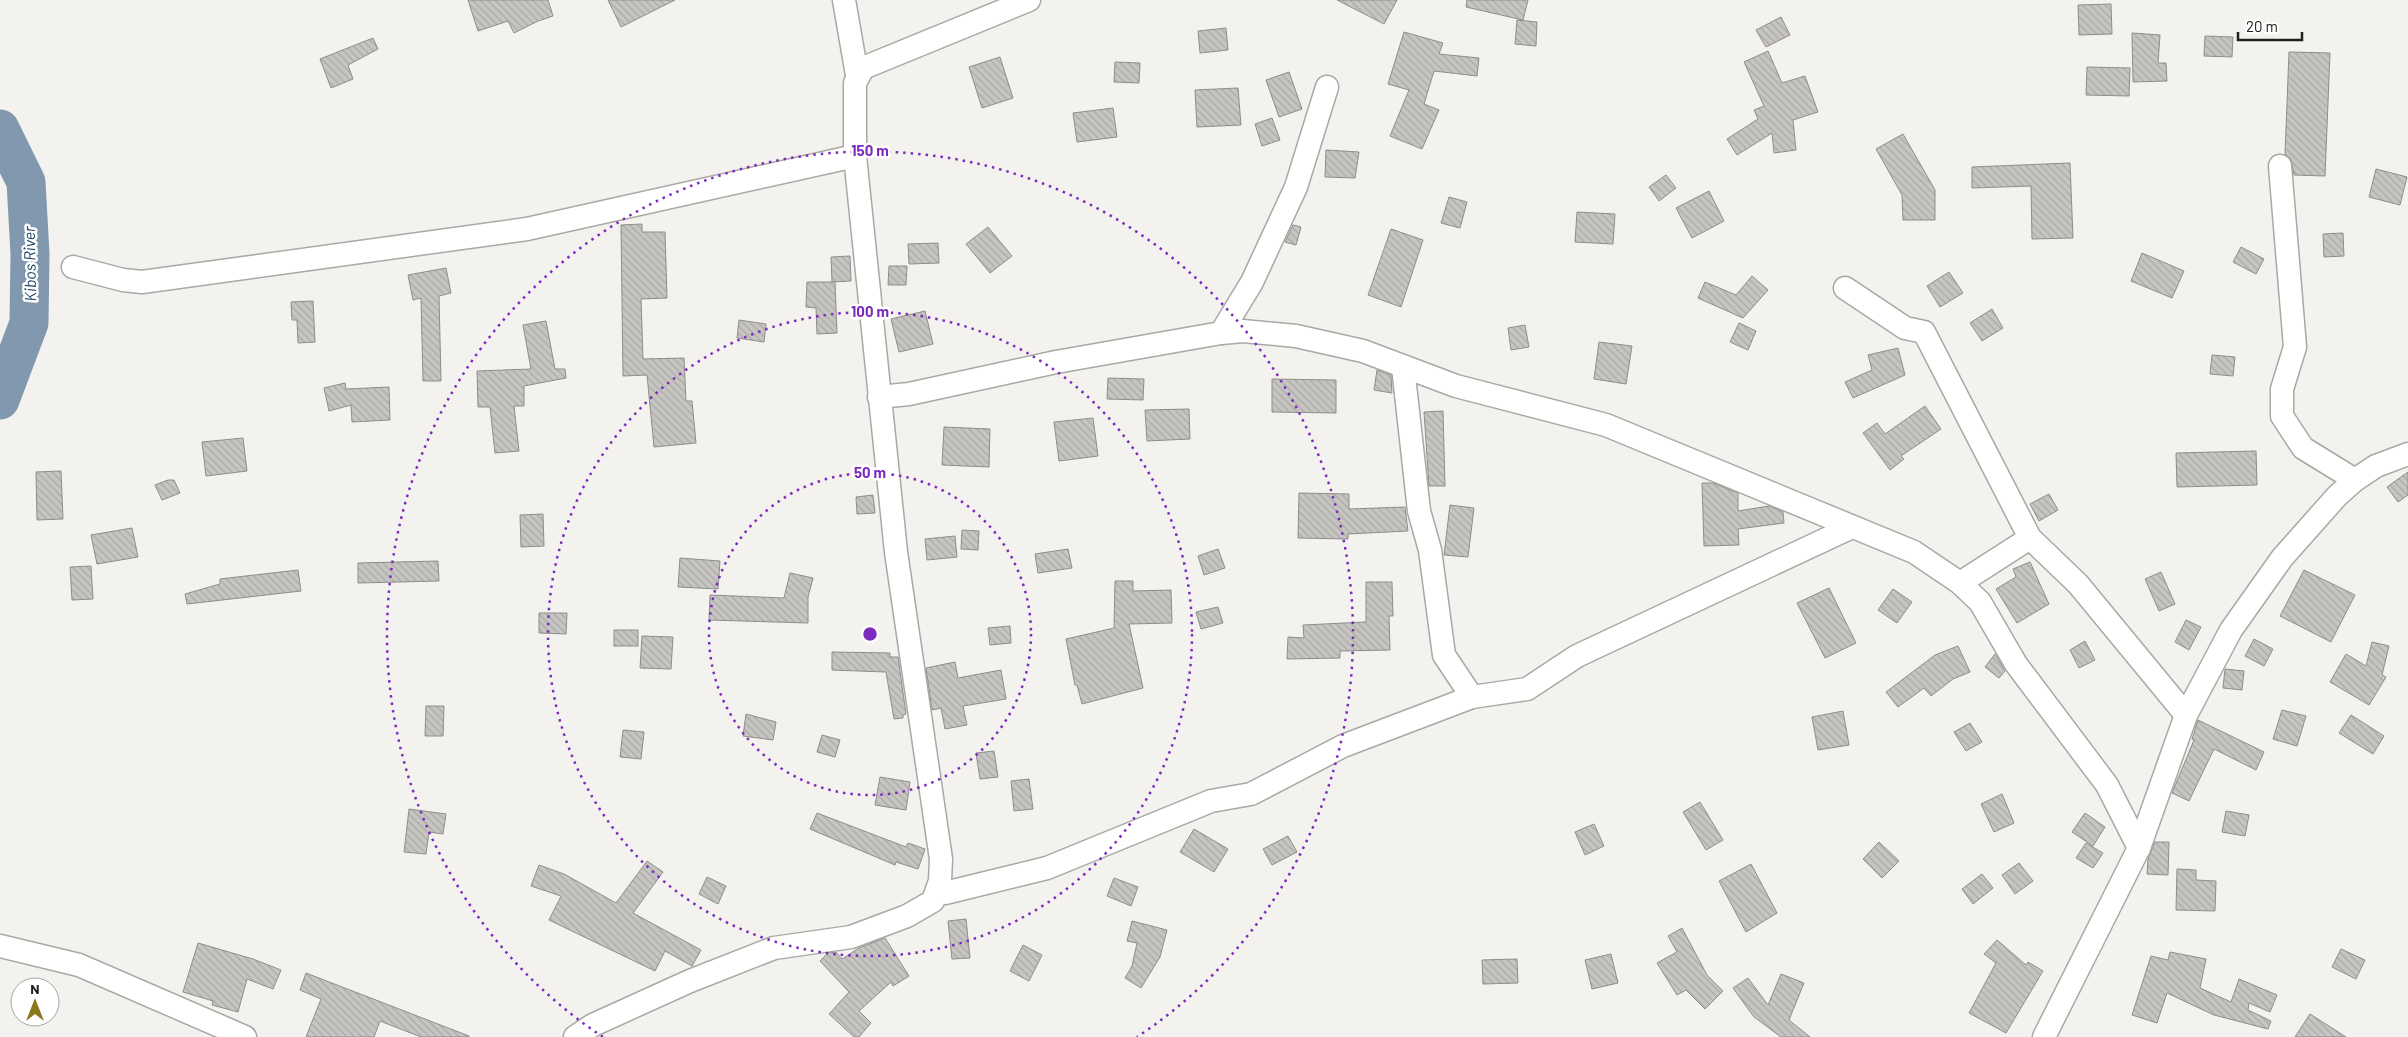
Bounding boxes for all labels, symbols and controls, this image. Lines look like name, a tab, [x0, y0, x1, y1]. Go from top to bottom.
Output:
scale bar	[2238, 10, 2302, 42]
text: 20 m	[2246, 17, 2278, 35]
text: 150 m	[851, 141, 889, 159]
water label: Kibos River	[19, 225, 39, 302]
text: 100 m	[851, 302, 889, 320]
text: 50 m	[854, 463, 886, 481]
centre of rings	[861, 625, 879, 643]
north arrow	[10, 977, 60, 1027]
text: N	[30, 980, 40, 997]

